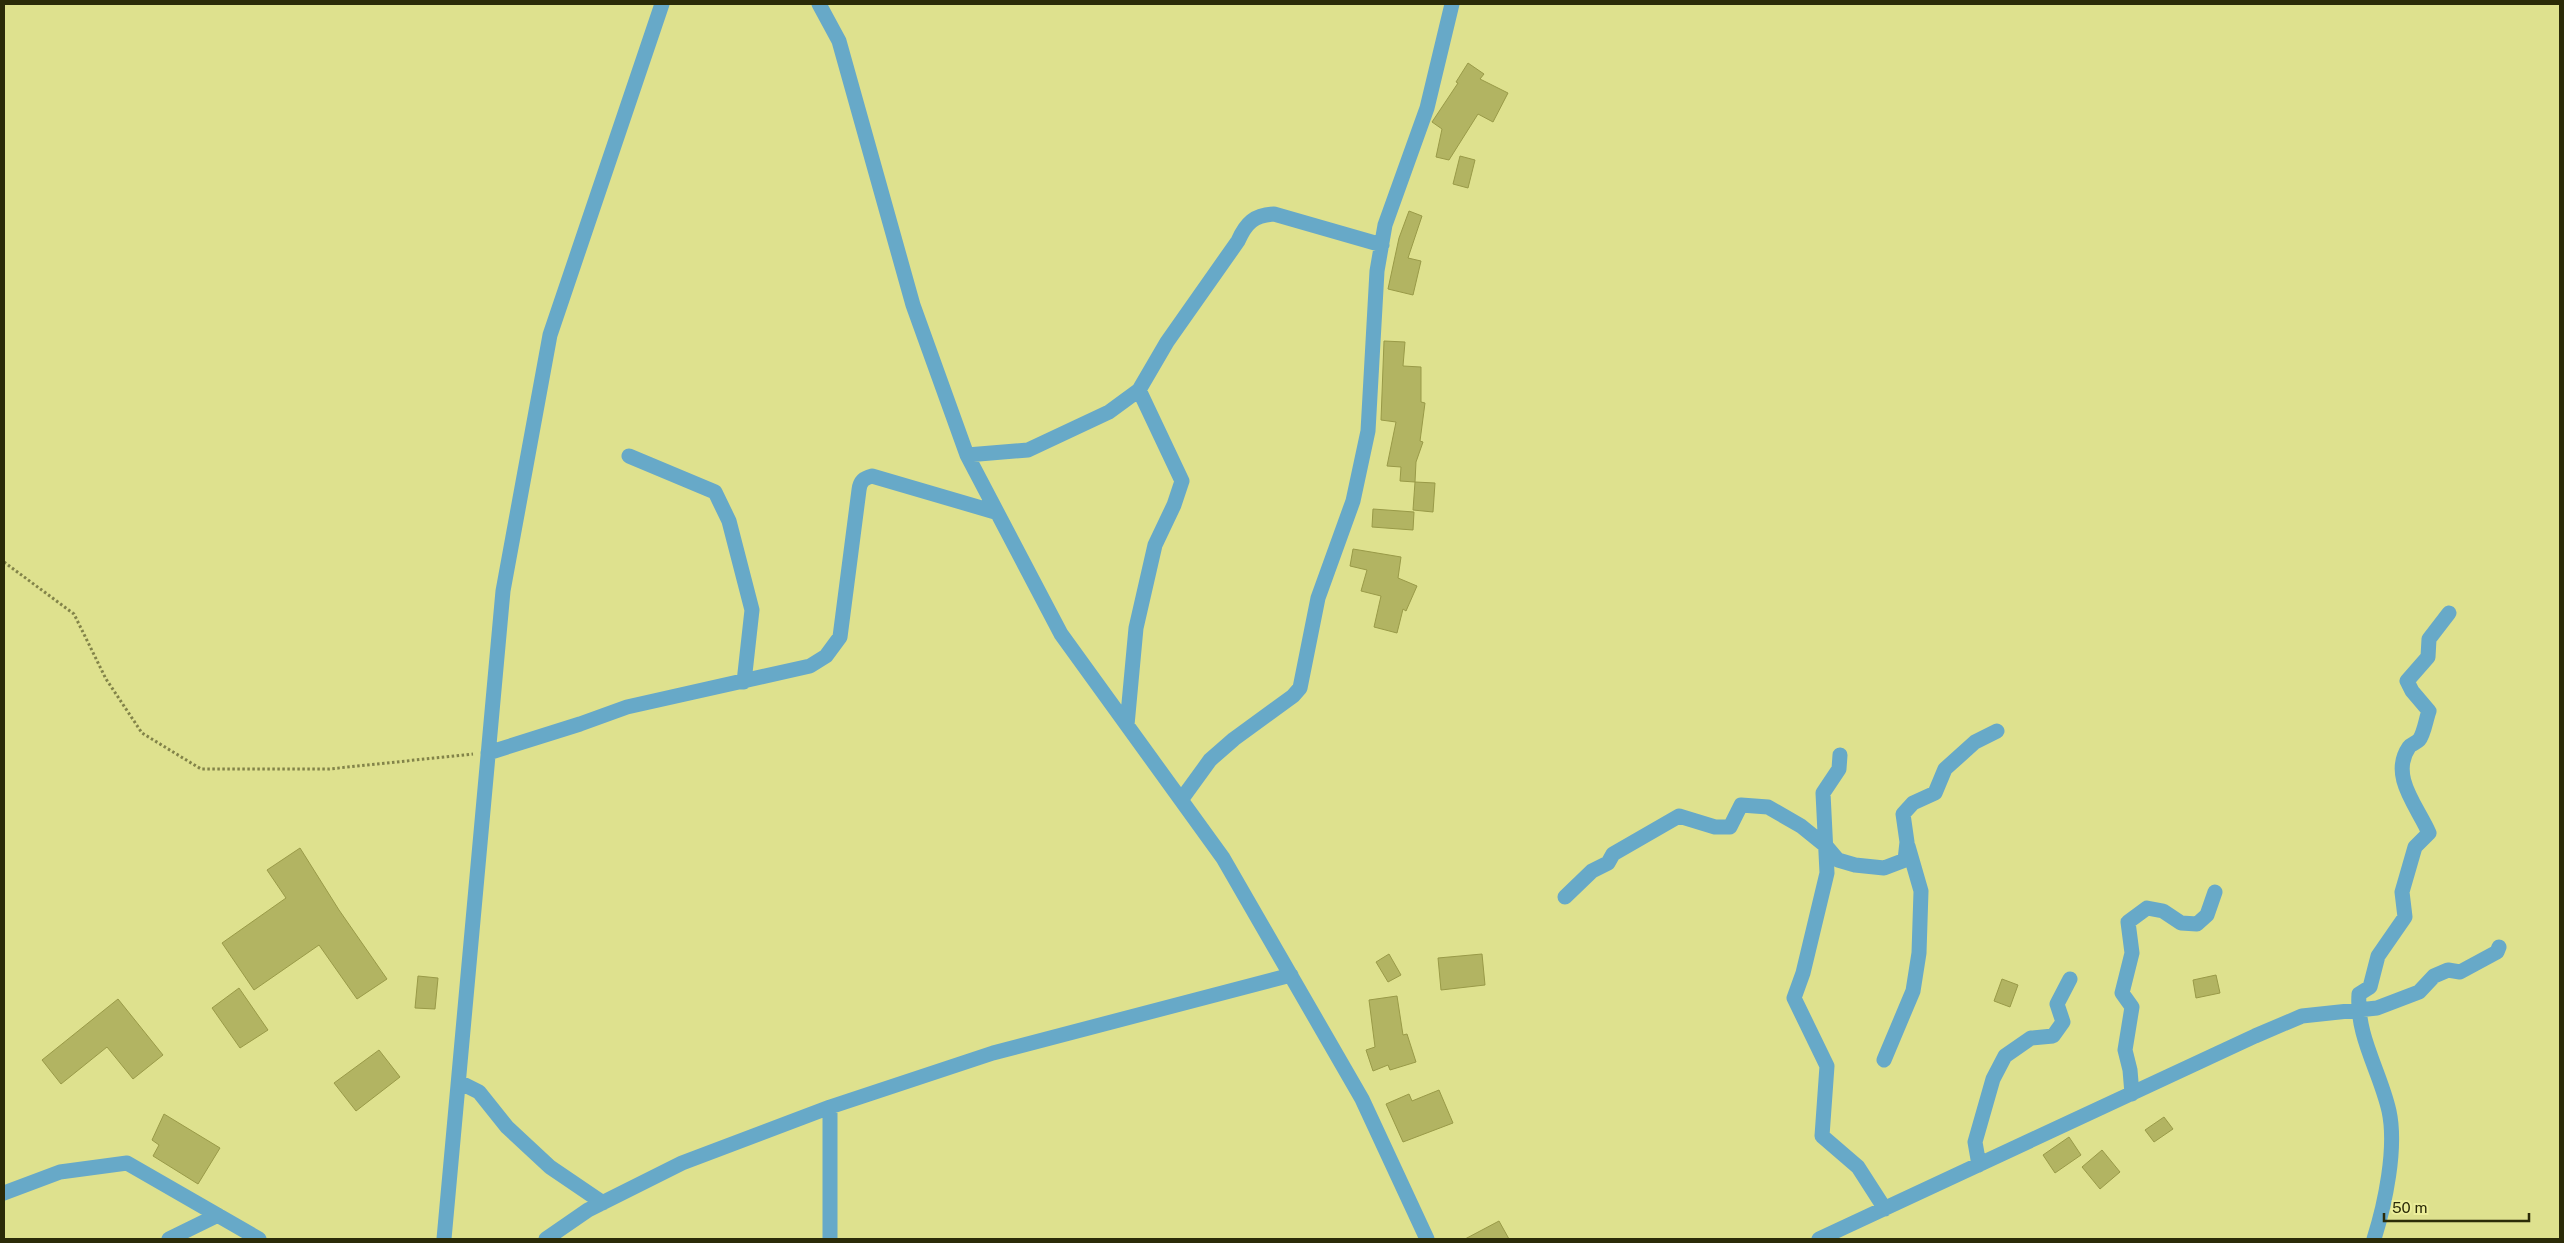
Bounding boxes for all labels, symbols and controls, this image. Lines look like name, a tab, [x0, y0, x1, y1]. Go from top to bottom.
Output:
scale bar	[2384, 1190, 2529, 1222]
text: 50 m	[2392, 1199, 2427, 1216]

